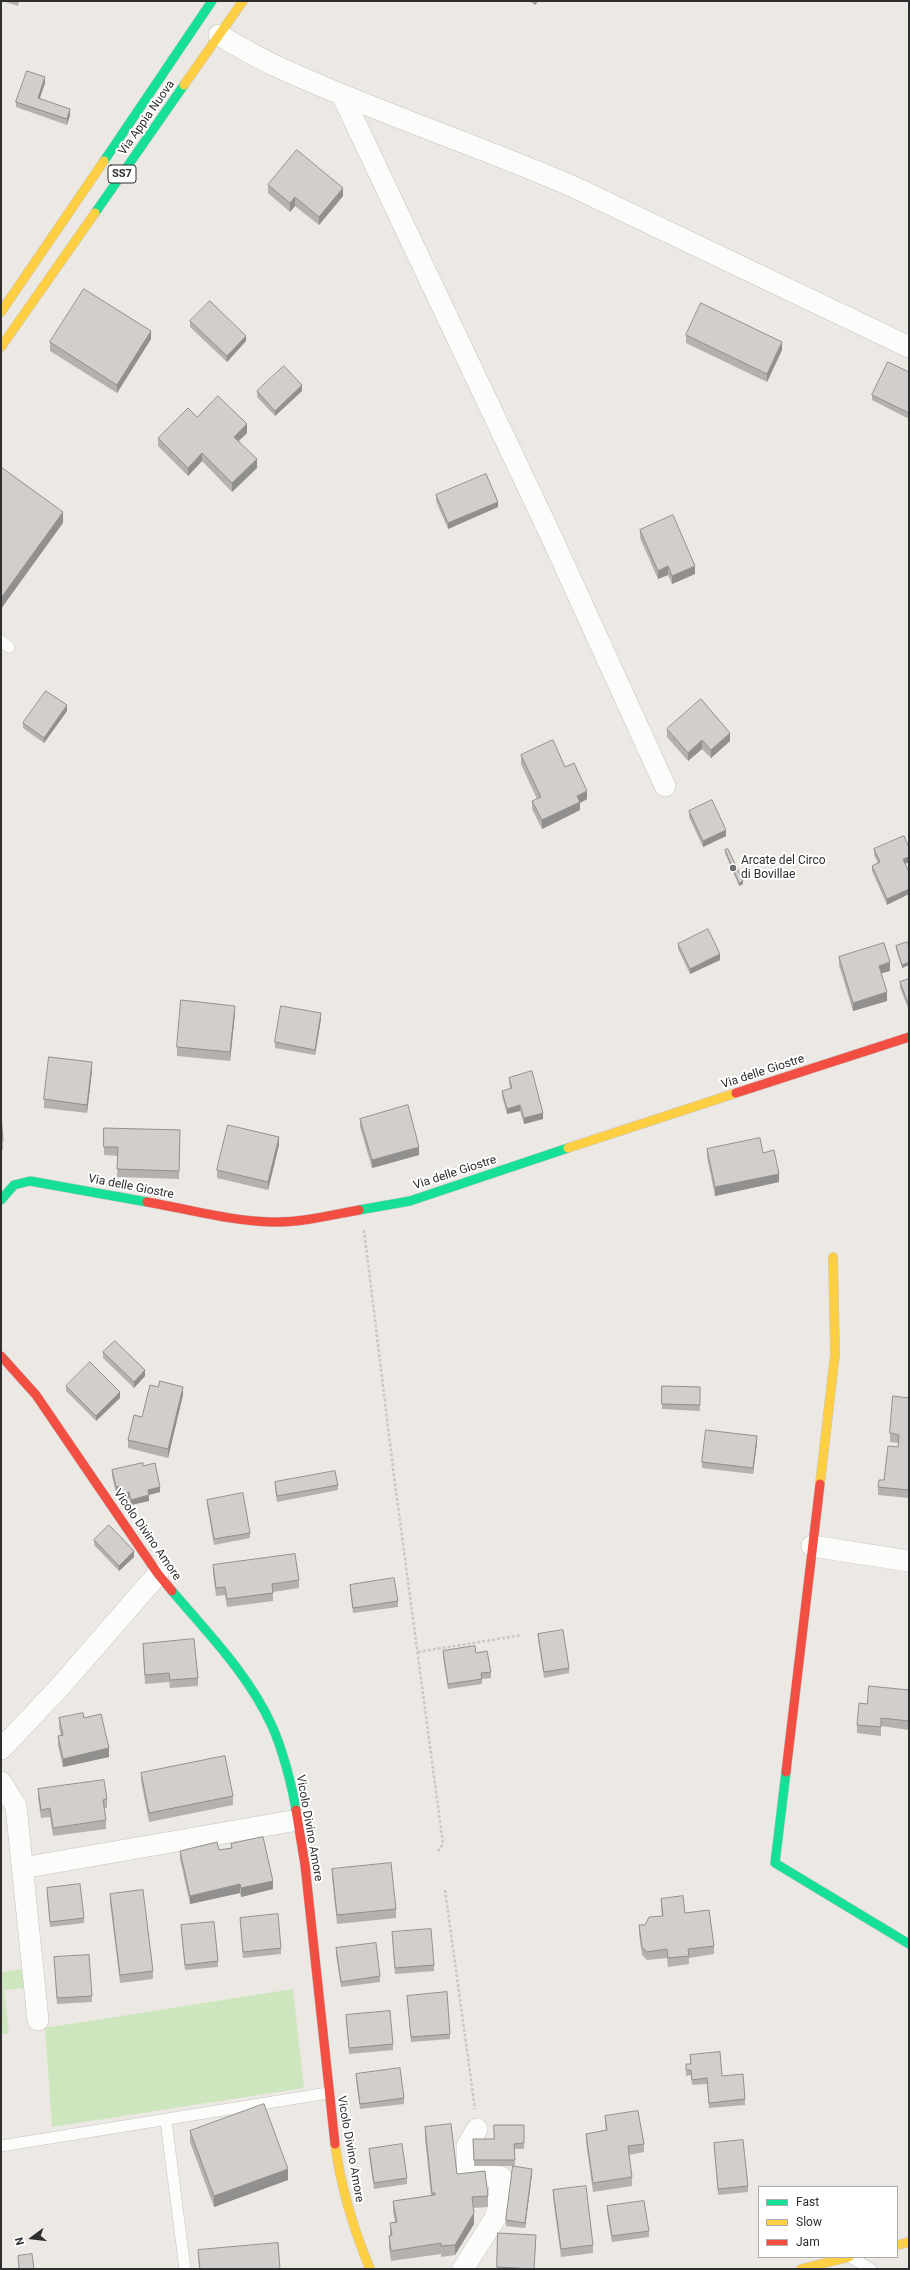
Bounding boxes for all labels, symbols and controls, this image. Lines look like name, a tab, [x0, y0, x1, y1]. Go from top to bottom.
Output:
street label: Via Appia Nuova	[116, 78, 178, 158]
road number: SS7	[108, 165, 136, 183]
place label: Arcate del Circo di Bovillae	[741, 854, 826, 882]
marker: Arcate del Circo di Bovillae	[728, 863, 738, 873]
street label: Via delle Giostre	[720, 1052, 806, 1092]
street label: Via delle Giostre	[412, 1153, 498, 1193]
street label: Via delle Giostre	[87, 1172, 175, 1202]
street label: Vicolo Divino Amore	[110, 1487, 184, 1583]
street label: Vicolo Divino Amore	[293, 1774, 325, 1882]
street label: Vicolo Divino Amore	[334, 2095, 366, 2203]
legend	[758, 2186, 898, 2258]
text: Fast	[796, 2195, 819, 2209]
text: Slow	[796, 2215, 822, 2229]
north arrow	[12, 2218, 52, 2258]
text: Jam	[796, 2235, 820, 2249]
text: N	[13, 2236, 27, 2247]

